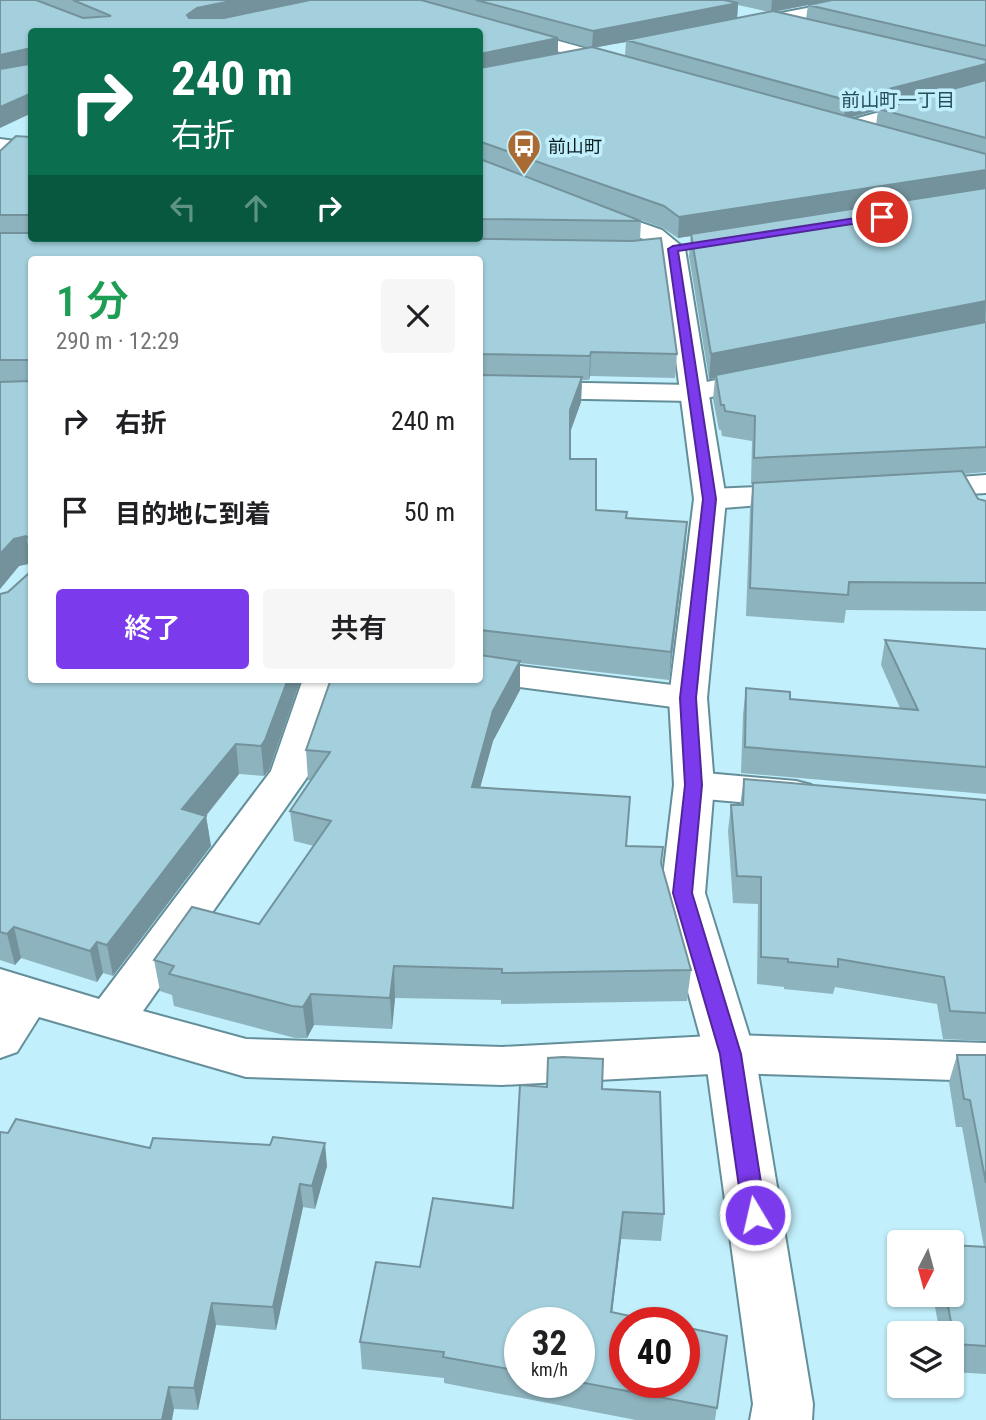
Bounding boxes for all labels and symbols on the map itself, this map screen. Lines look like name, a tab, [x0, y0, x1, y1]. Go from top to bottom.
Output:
district label: 前山町一丁目	[841, 89, 955, 112]
bus stop icon: 前山町	[505, 127, 543, 176]
place label: 前山町	[548, 136, 602, 157]
pin	[852, 187, 912, 247]
position arrow	[718, 1178, 792, 1252]
north arrow	[887, 1230, 964, 1307]
speed limit sign: 40	[609, 1307, 700, 1398]

